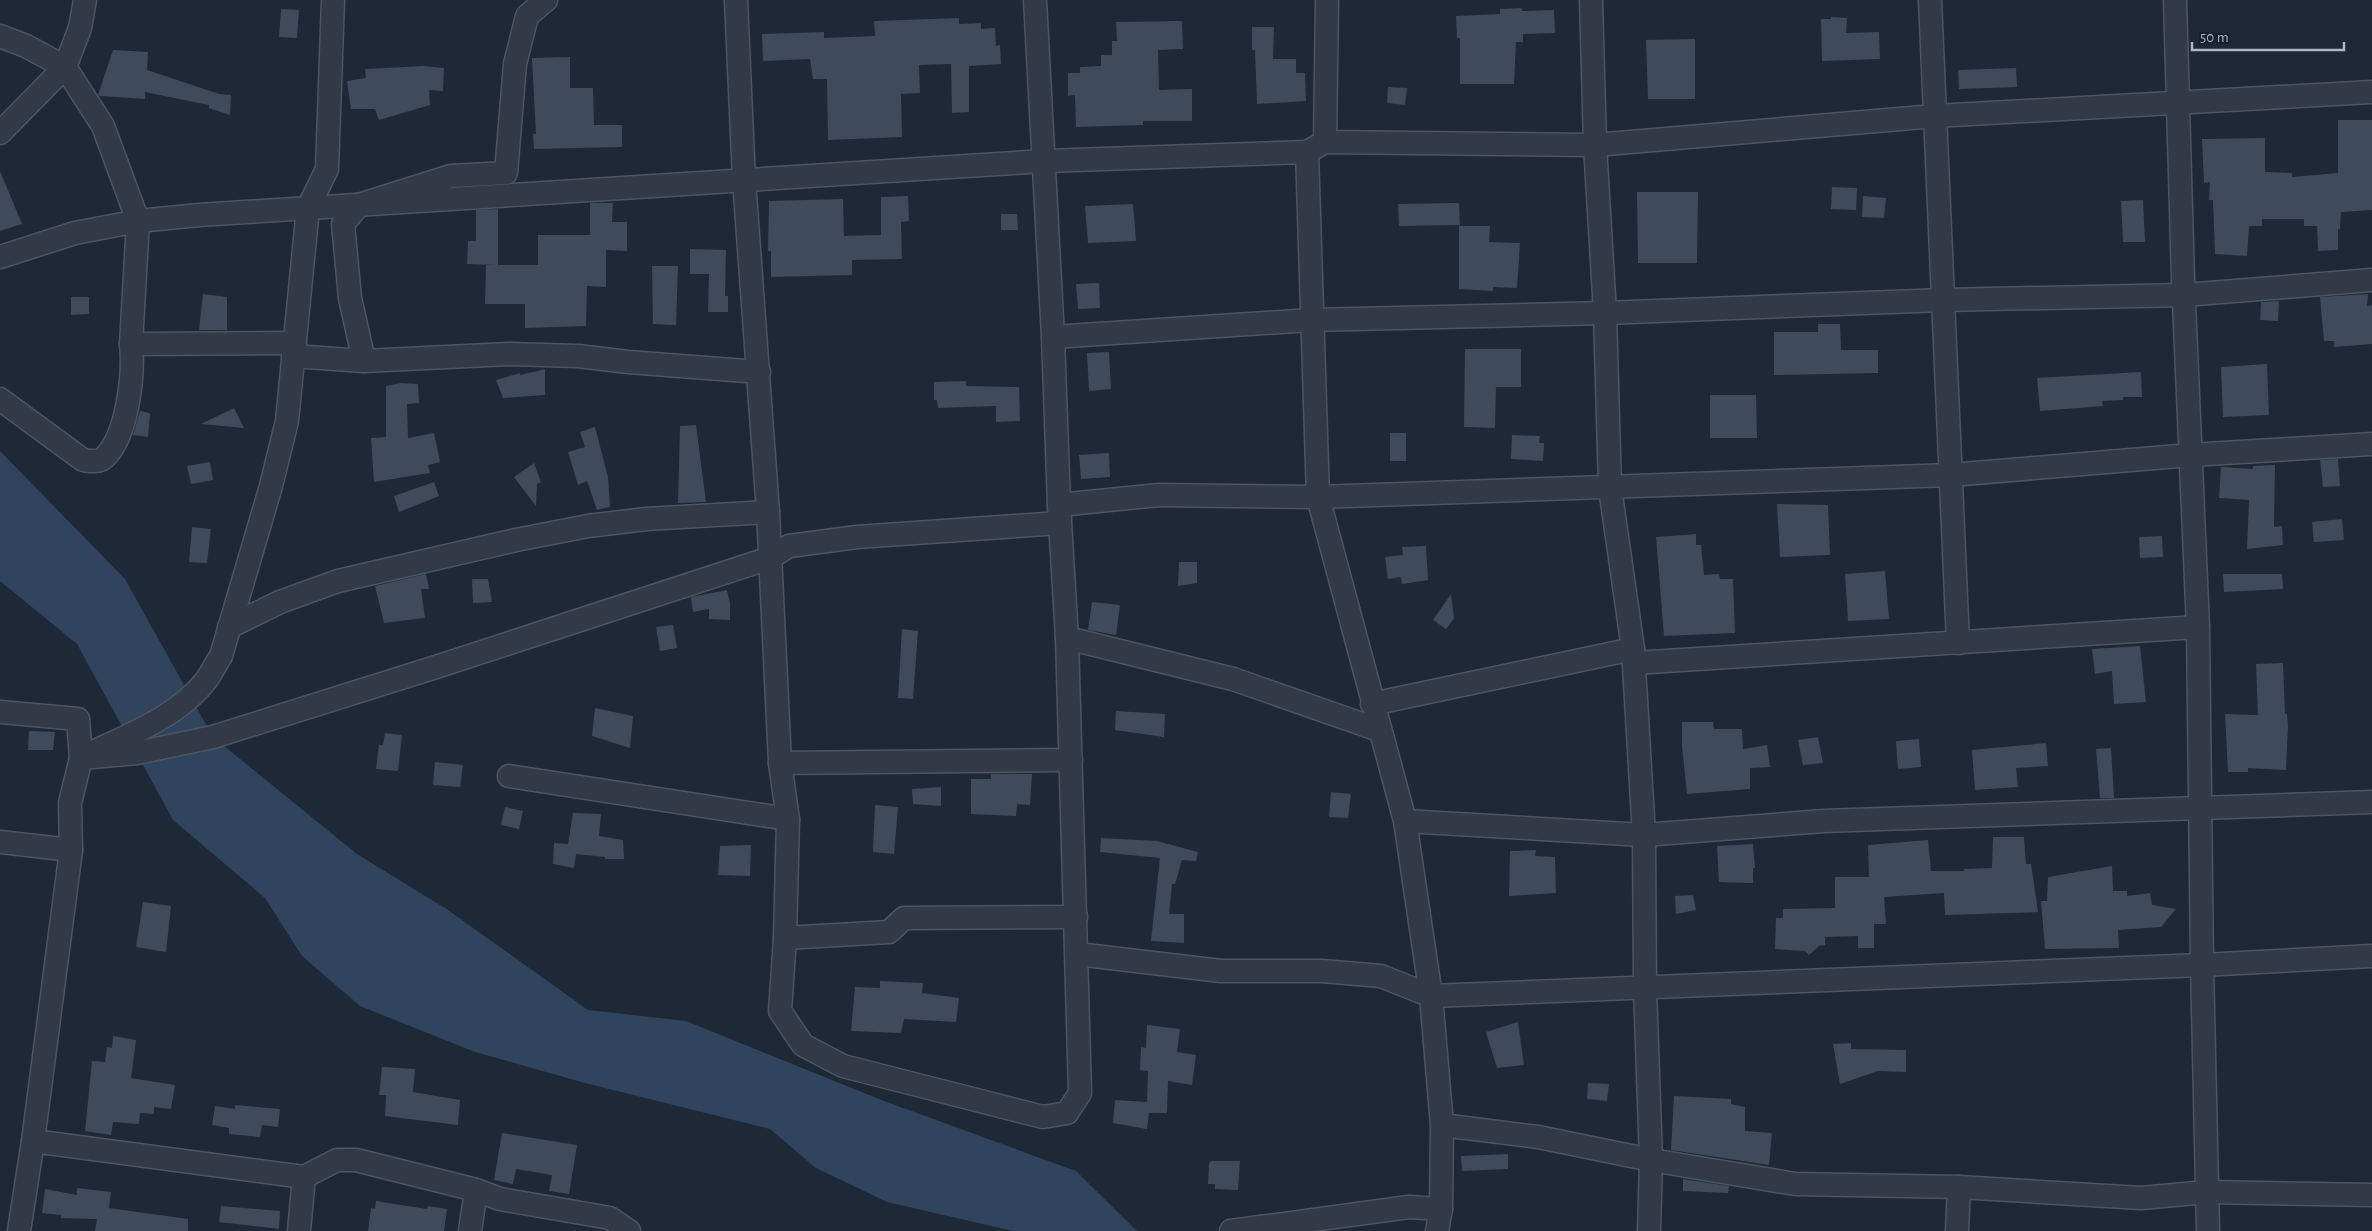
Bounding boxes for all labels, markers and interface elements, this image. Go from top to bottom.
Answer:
scale bar [2192,20,2344,52]
text: 50 m [2200,30,2229,45]

